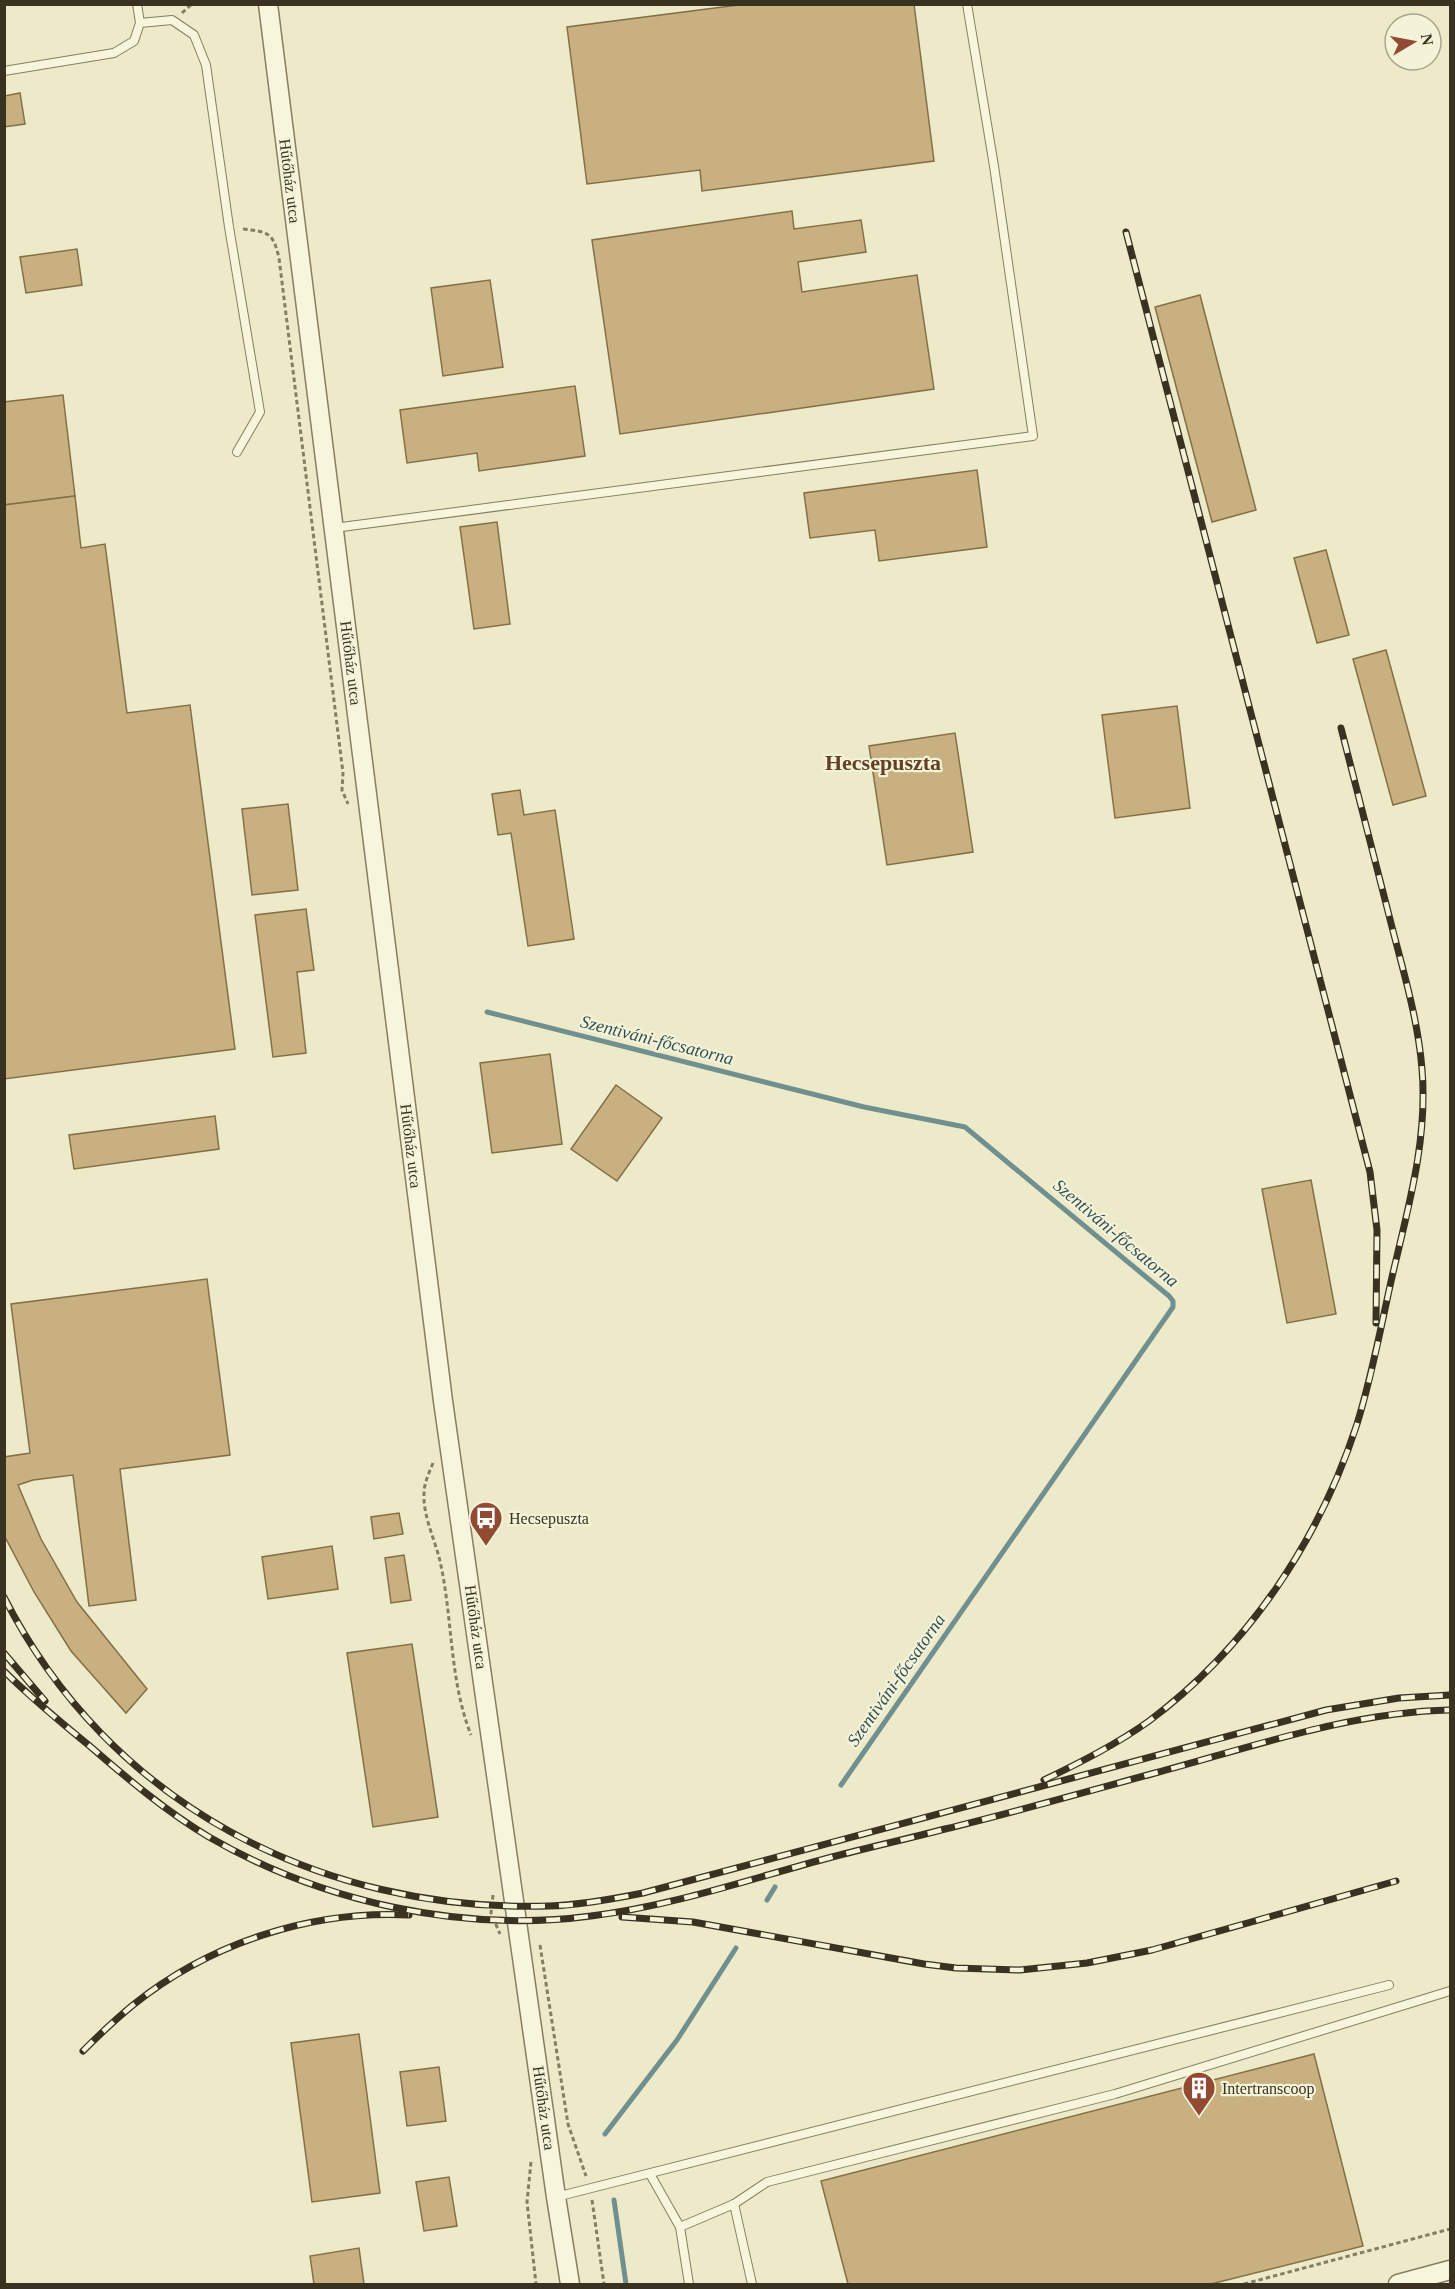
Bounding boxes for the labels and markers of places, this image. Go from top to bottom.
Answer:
bus stop icon: Hecsepuszta [468,1500,504,1547]
place label: Hecsepuszta [509,1510,589,1528]
building icon: Intertranscoop [1181,2070,1217,2117]
place label: Intertranscoop [1222,2080,1314,2098]

